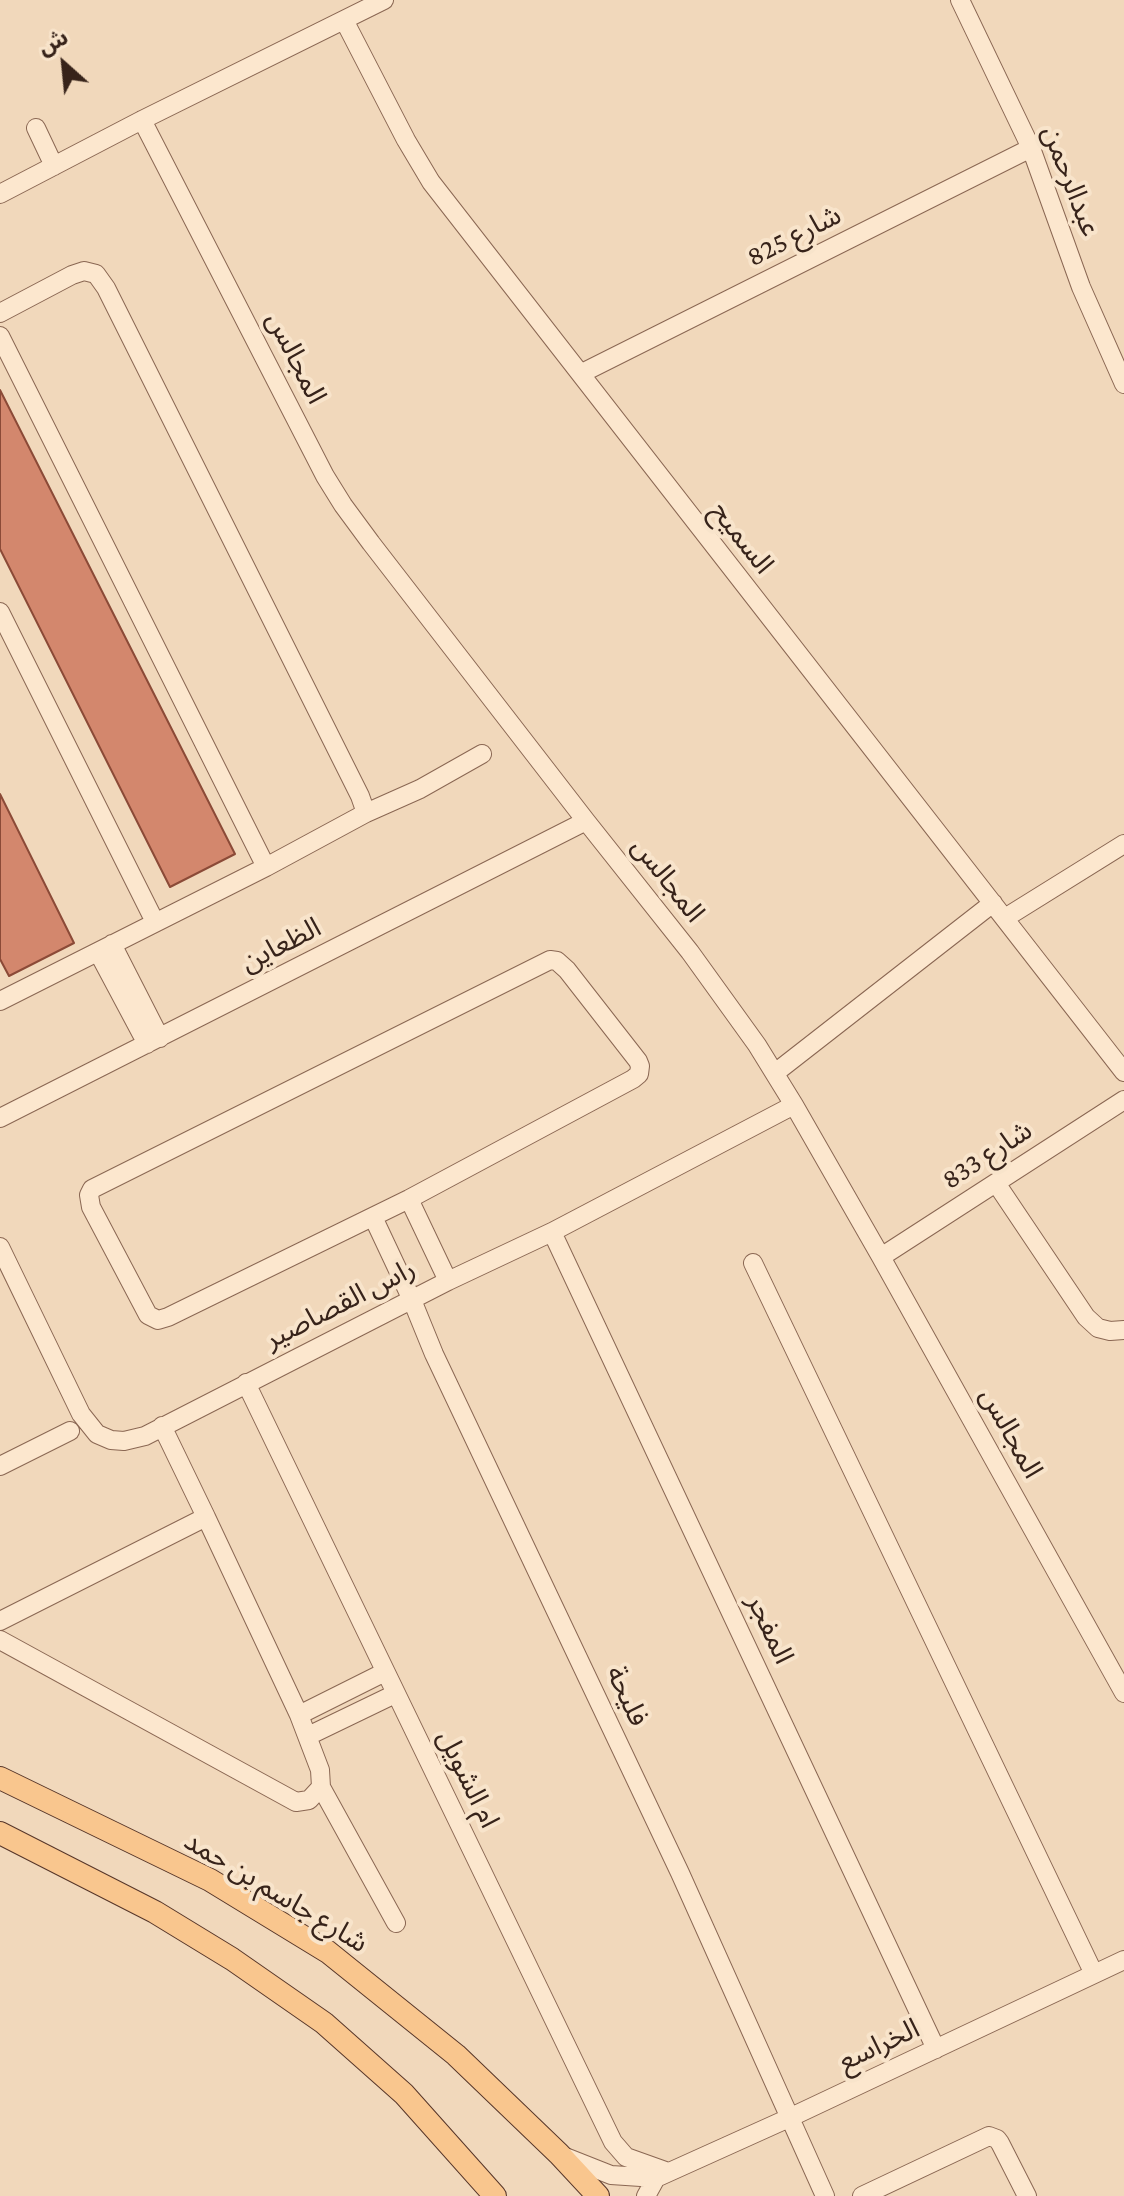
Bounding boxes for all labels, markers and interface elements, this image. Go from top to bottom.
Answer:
north arrow [24,24,104,104]
text: ش [34,24,72,60]
street label: عبدالرحمن [1035,121,1107,241]
street label: شارع 825 [741,198,847,274]
street label: المجالس [259,306,333,410]
street label: السميح [703,495,781,581]
street label: المجالس [624,831,712,929]
street label: الظعاين [235,911,327,979]
street label: شارع 833 [936,1113,1038,1197]
street label: راس القصاصير [259,1252,421,1356]
street label: المجالس [972,1382,1050,1484]
street label: المفجر [739,1589,801,1669]
street label: فليحة [599,1660,655,1732]
street label: ام الشويل [430,1724,506,1834]
street label: شارع جاسم بن حمد [178,1824,374,1960]
street label: الخراسع [833,2012,925,2078]

